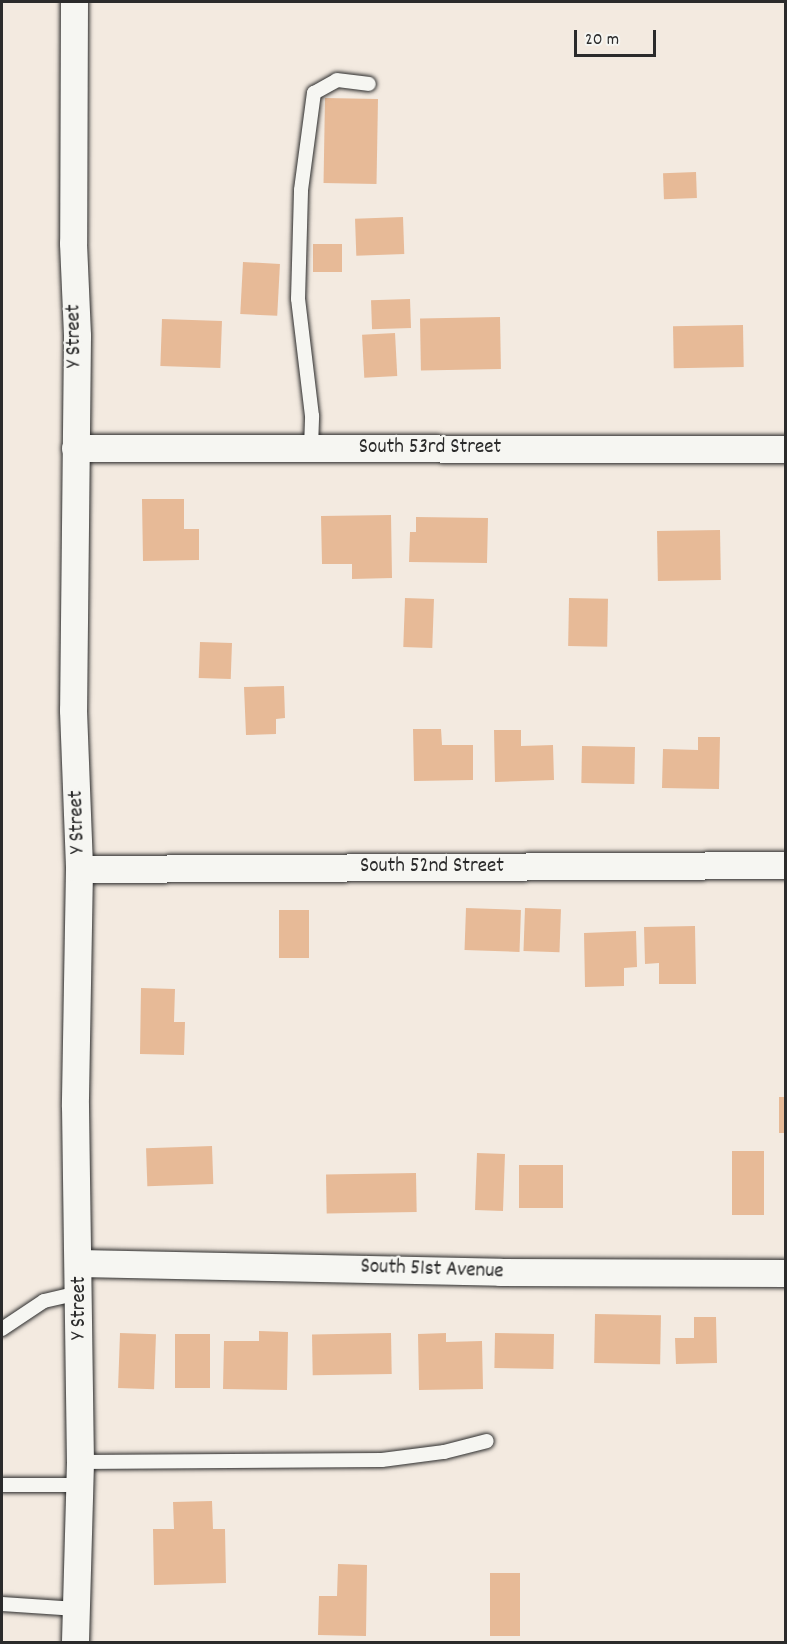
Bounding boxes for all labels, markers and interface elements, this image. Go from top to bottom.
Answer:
scale bar [577,18,660,56]
text: 20 m [585,28,619,53]
street label: Y Street [62,304,88,368]
street label: South 53rd Street [359,435,501,461]
street label: Y Street [64,790,92,854]
street label: South 52nd Street [360,854,504,880]
street label: South 51st Avenue [360,1255,504,1285]
street label: Y Street [67,1276,93,1340]

